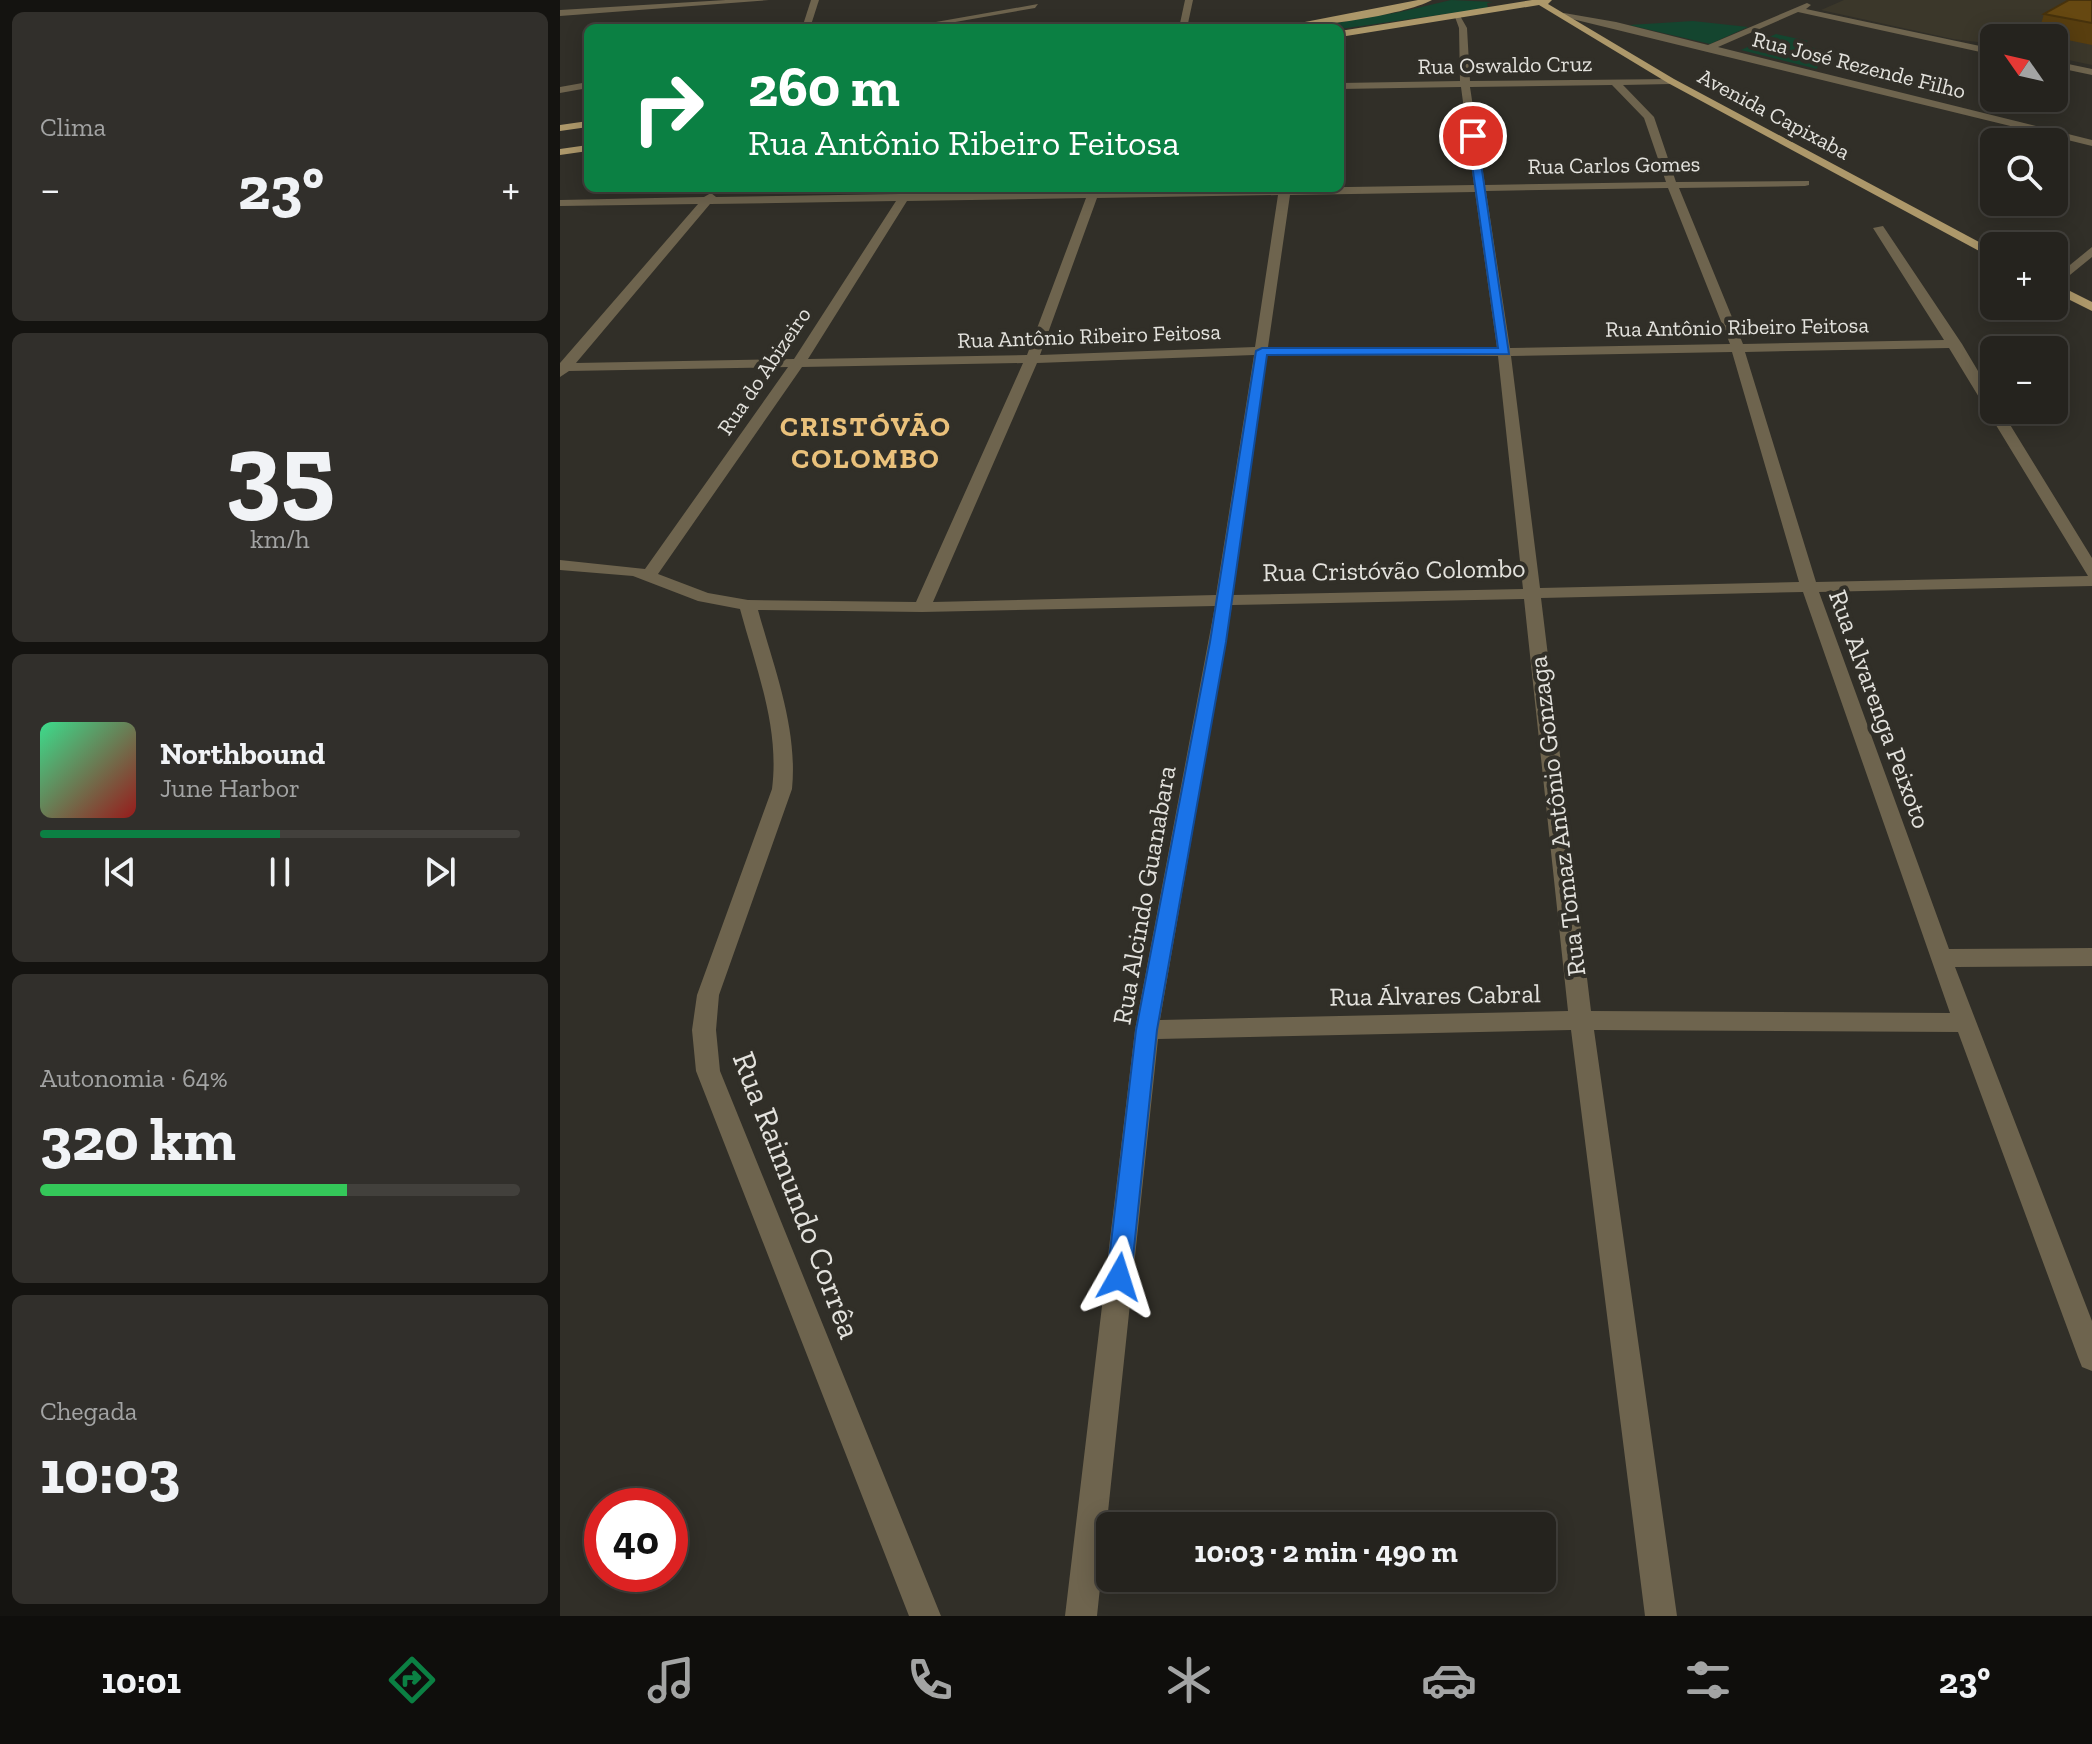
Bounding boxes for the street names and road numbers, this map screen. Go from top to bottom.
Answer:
street label: Rua José Rezende Filho [1750,25,1968,105]
street label: Rua Oswaldo Cruz [1417,50,1593,80]
street label: Avenida Capixaba [1693,63,1855,166]
street label: Rua Carlos Gomes [1527,150,1701,180]
street label: Rua do Abizeiro [711,302,817,440]
street label: Rua Antônio Ribeiro Feitosa [1605,311,1869,343]
street label: Rua Antônio Ribeiro Feitosa [957,318,1222,354]
street label: Rua Cristóvão Colombo [1262,552,1526,588]
street label: Rua Alvarenga Peixoto [1822,585,1938,833]
street label: Rua Tomaz Antônio Gonzaga [1521,654,1593,978]
street label: Rua Alcindo Guanabara [1105,763,1183,1027]
street label: Rua Álvares Cabral [1329,977,1541,1013]
street label: Rua Raimundo Corrêa [725,1046,869,1344]

